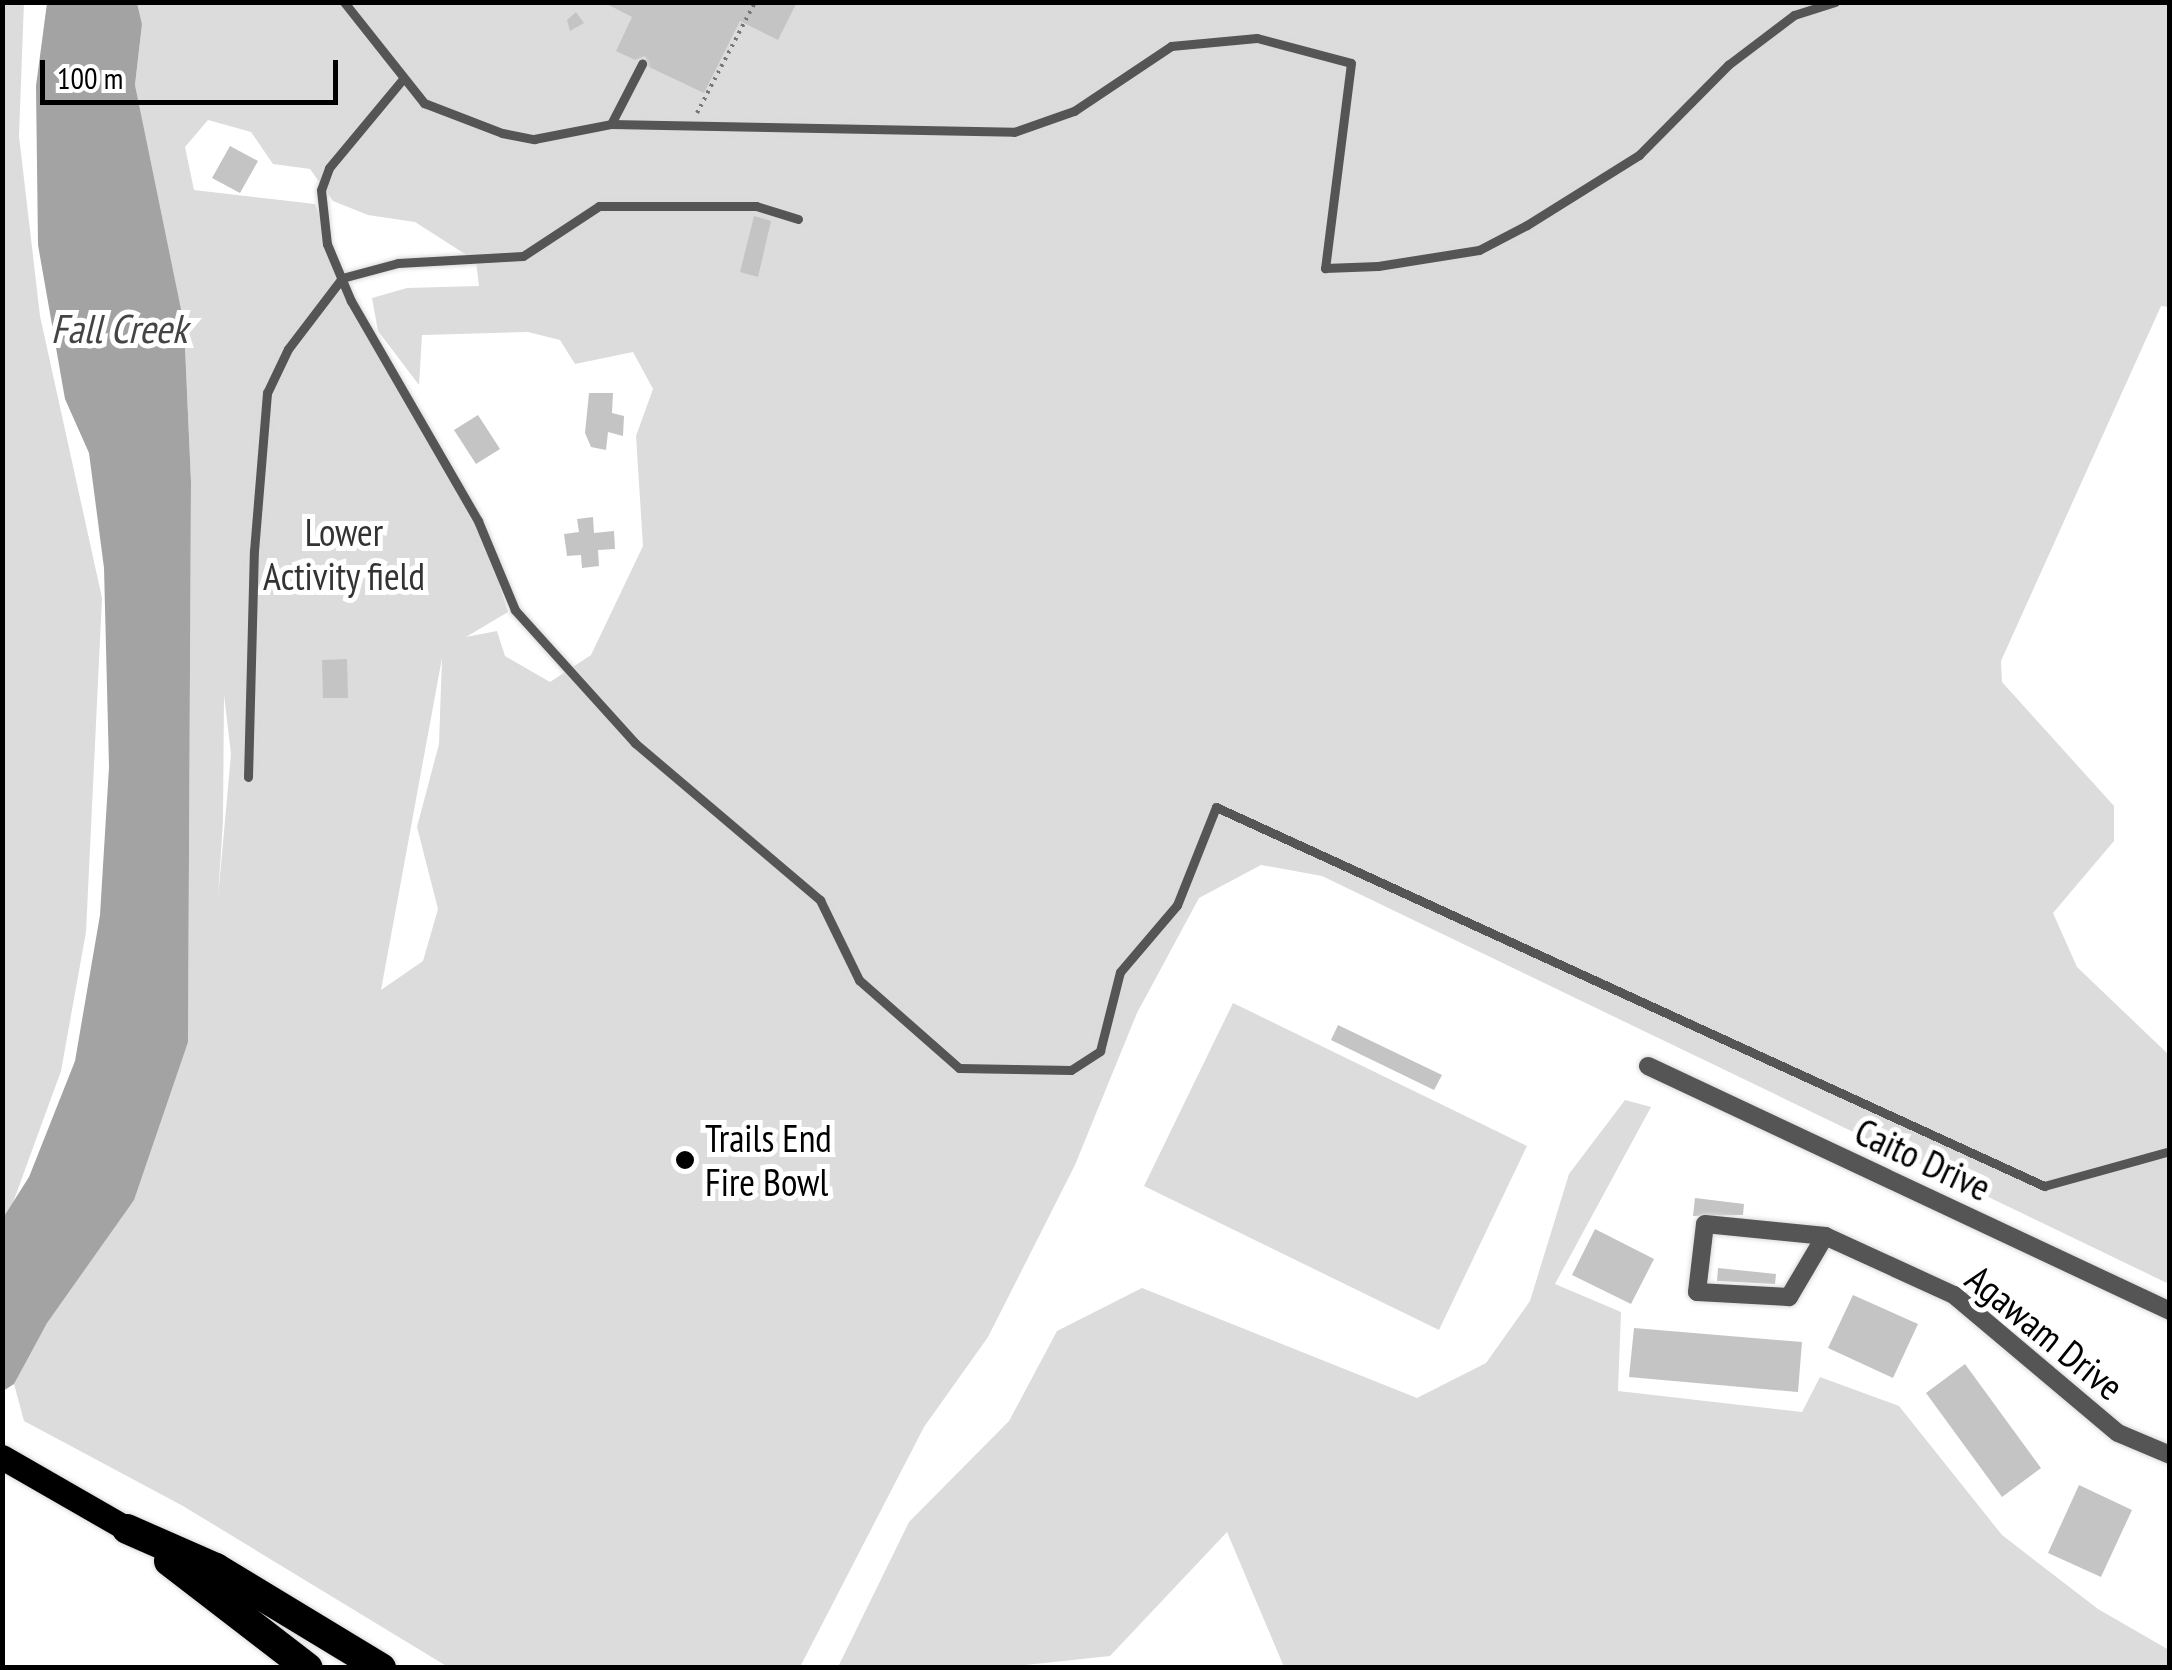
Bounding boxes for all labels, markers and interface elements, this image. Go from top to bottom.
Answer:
scale bar [45,40,342,102]
text: 100 m [57,58,123,97]
water label: Fall Creek [51,304,187,352]
park label: Lower Activity field [263,509,425,598]
street label: Caito Drive [1848,1108,1998,1210]
place label: Trails End Fire Bowl [705,1115,832,1204]
marker: Trails End Fire Bowl [674,1149,696,1171]
street label: Agawam Drive [1957,1255,2133,1409]

